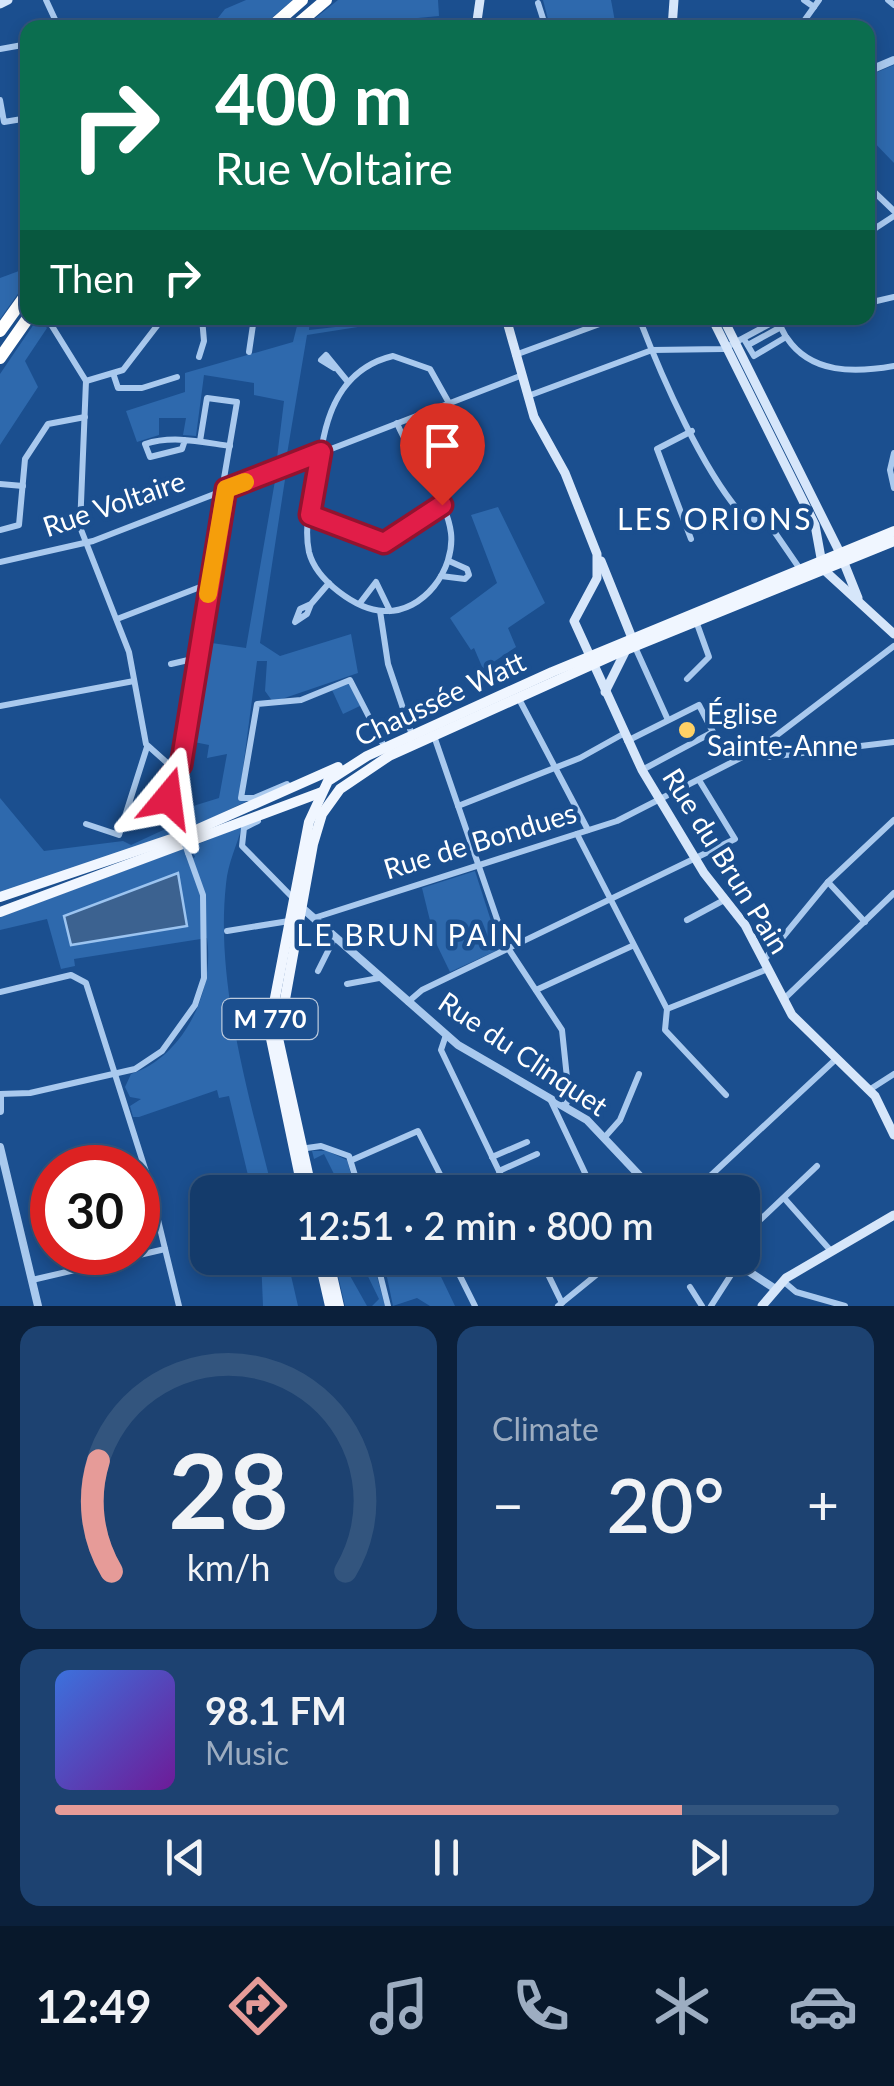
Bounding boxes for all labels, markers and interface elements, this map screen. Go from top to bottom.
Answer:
text: 400 m [215,56,412,140]
icon: right [50,60,180,190]
text: Rue Voltaire [215,141,453,195]
icon: right [155,250,210,305]
text: Then [50,255,135,301]
pin [400,403,485,506]
icon: arrive [415,418,470,473]
street label: Rue Voltaire [38,463,189,543]
district label: LES ORIONS [617,500,813,536]
street label: Chaussée Watt [349,644,530,753]
place label: Église Sainte-Anne [707,696,858,762]
marker: Église Sainte-Anne [676,719,698,741]
position arrow [116,746,220,850]
street label: Rue du Brun Pain [656,762,797,959]
street label: Rue de Bondues [379,795,580,886]
district label: LE BRUN PAIN [296,916,526,952]
street label: Rue du Clinquet [433,984,615,1122]
road number: M 770 [222,999,318,1039]
speed limit sign: 30 [30,1145,160,1275]
text: 12:51 · 2 min · 800 m [297,1202,653,1248]
text: Climate [492,1409,599,1448]
text: 28 [168,1426,289,1551]
text: 20° [606,1459,725,1549]
text: − [492,1471,524,1537]
text: + [807,1471,839,1537]
text: km/h [187,1546,270,1589]
text: 98.1 FM [205,1687,347,1733]
text: Music [205,1733,289,1772]
icon: previous [158,1830,213,1885]
icon: pause [419,1830,474,1885]
icon: next [681,1830,736,1885]
icon: directions [223,1971,293,2041]
icon: music [364,1971,434,2041]
icon: phone [506,1971,576,2041]
icon: climate [647,1971,717,2041]
icon: car [788,1971,858,2041]
text: 12:49 [36,1979,152,2033]

